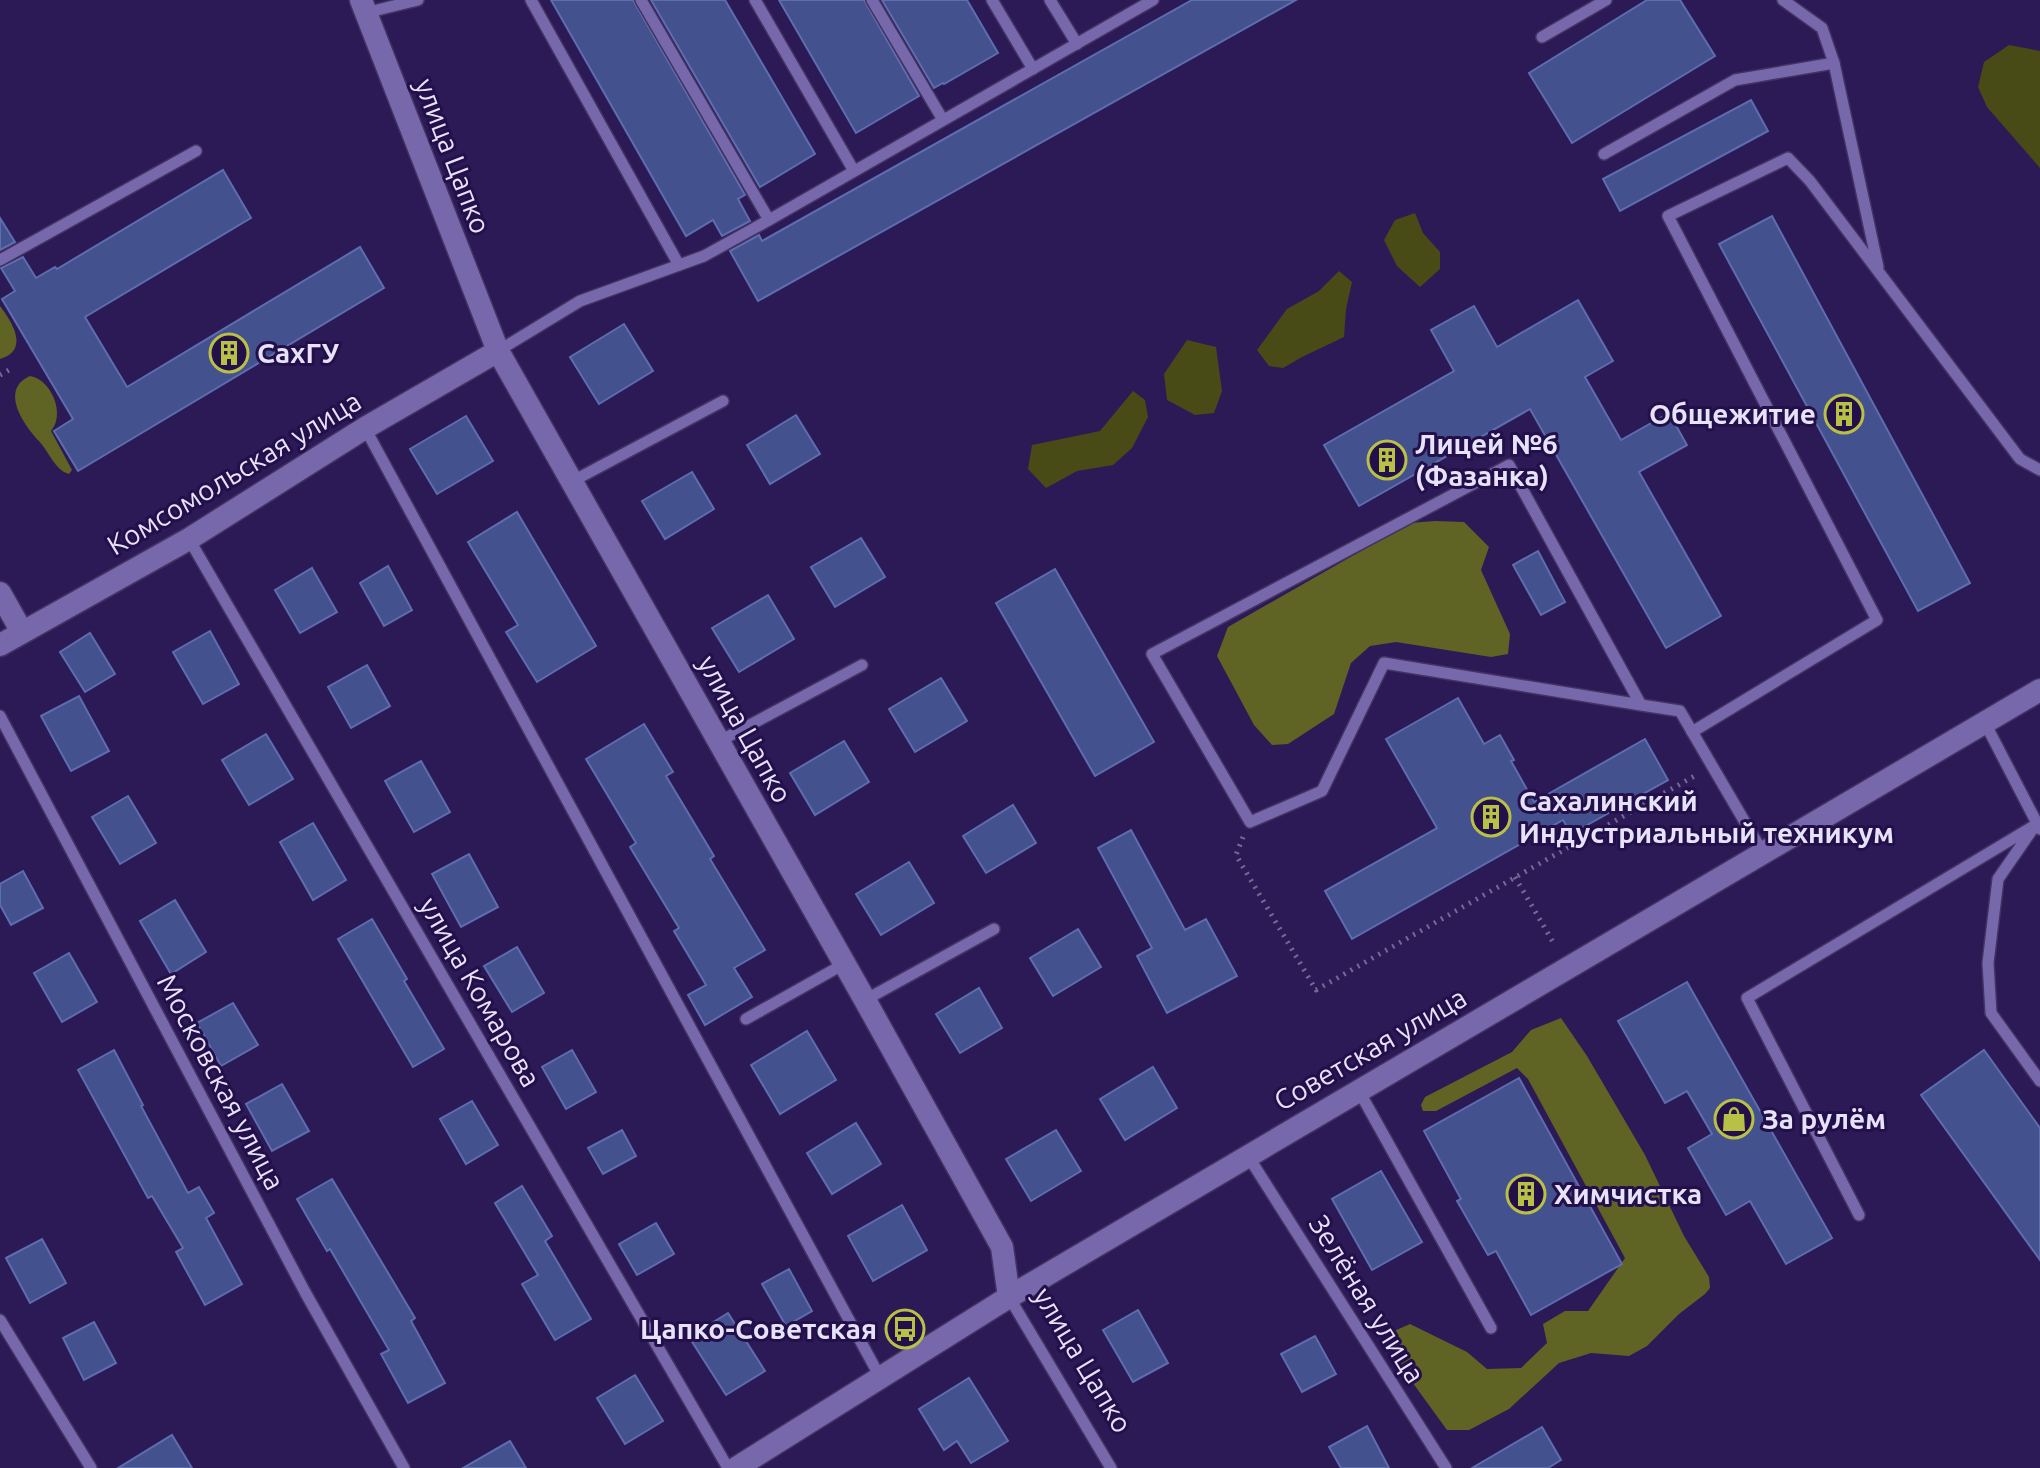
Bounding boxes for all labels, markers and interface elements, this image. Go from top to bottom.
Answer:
street label: улица Цапко [410,74,497,238]
building icon: СахГУ [208,332,250,374]
place label: СахГУ [257,337,340,368]
street label: Комсомольская улица [101,385,366,561]
building icon: Общежитие [1823,393,1865,435]
place label: Общежитие [1649,398,1816,429]
place label: Лицей №6 (Фазанка) [1415,428,1558,492]
building icon: Лицей №6 (Фазанка) [1366,439,1408,481]
street label: улица Цапко [692,650,799,808]
place label: Сахалинский Индустриальный техникум [1519,785,1894,848]
building icon: Сахалинский Индустриальный техникум [1470,796,1512,838]
street label: улица Комарова [414,892,547,1092]
street label: Московская улица [152,969,291,1195]
street label: Советская улица [1268,981,1471,1116]
shop icon: За рулём [1713,1098,1755,1140]
place label: За рулём [1762,1103,1886,1134]
building icon: Химчистка [1505,1173,1547,1215]
place label: Химчистка [1554,1178,1702,1209]
street label: Зелёная улица [1303,1209,1431,1388]
street label: улица Цапко [1028,1282,1139,1438]
bus stop icon: Цапко-Советская [884,1308,926,1350]
place label: Цапко-Советская [640,1313,877,1344]

